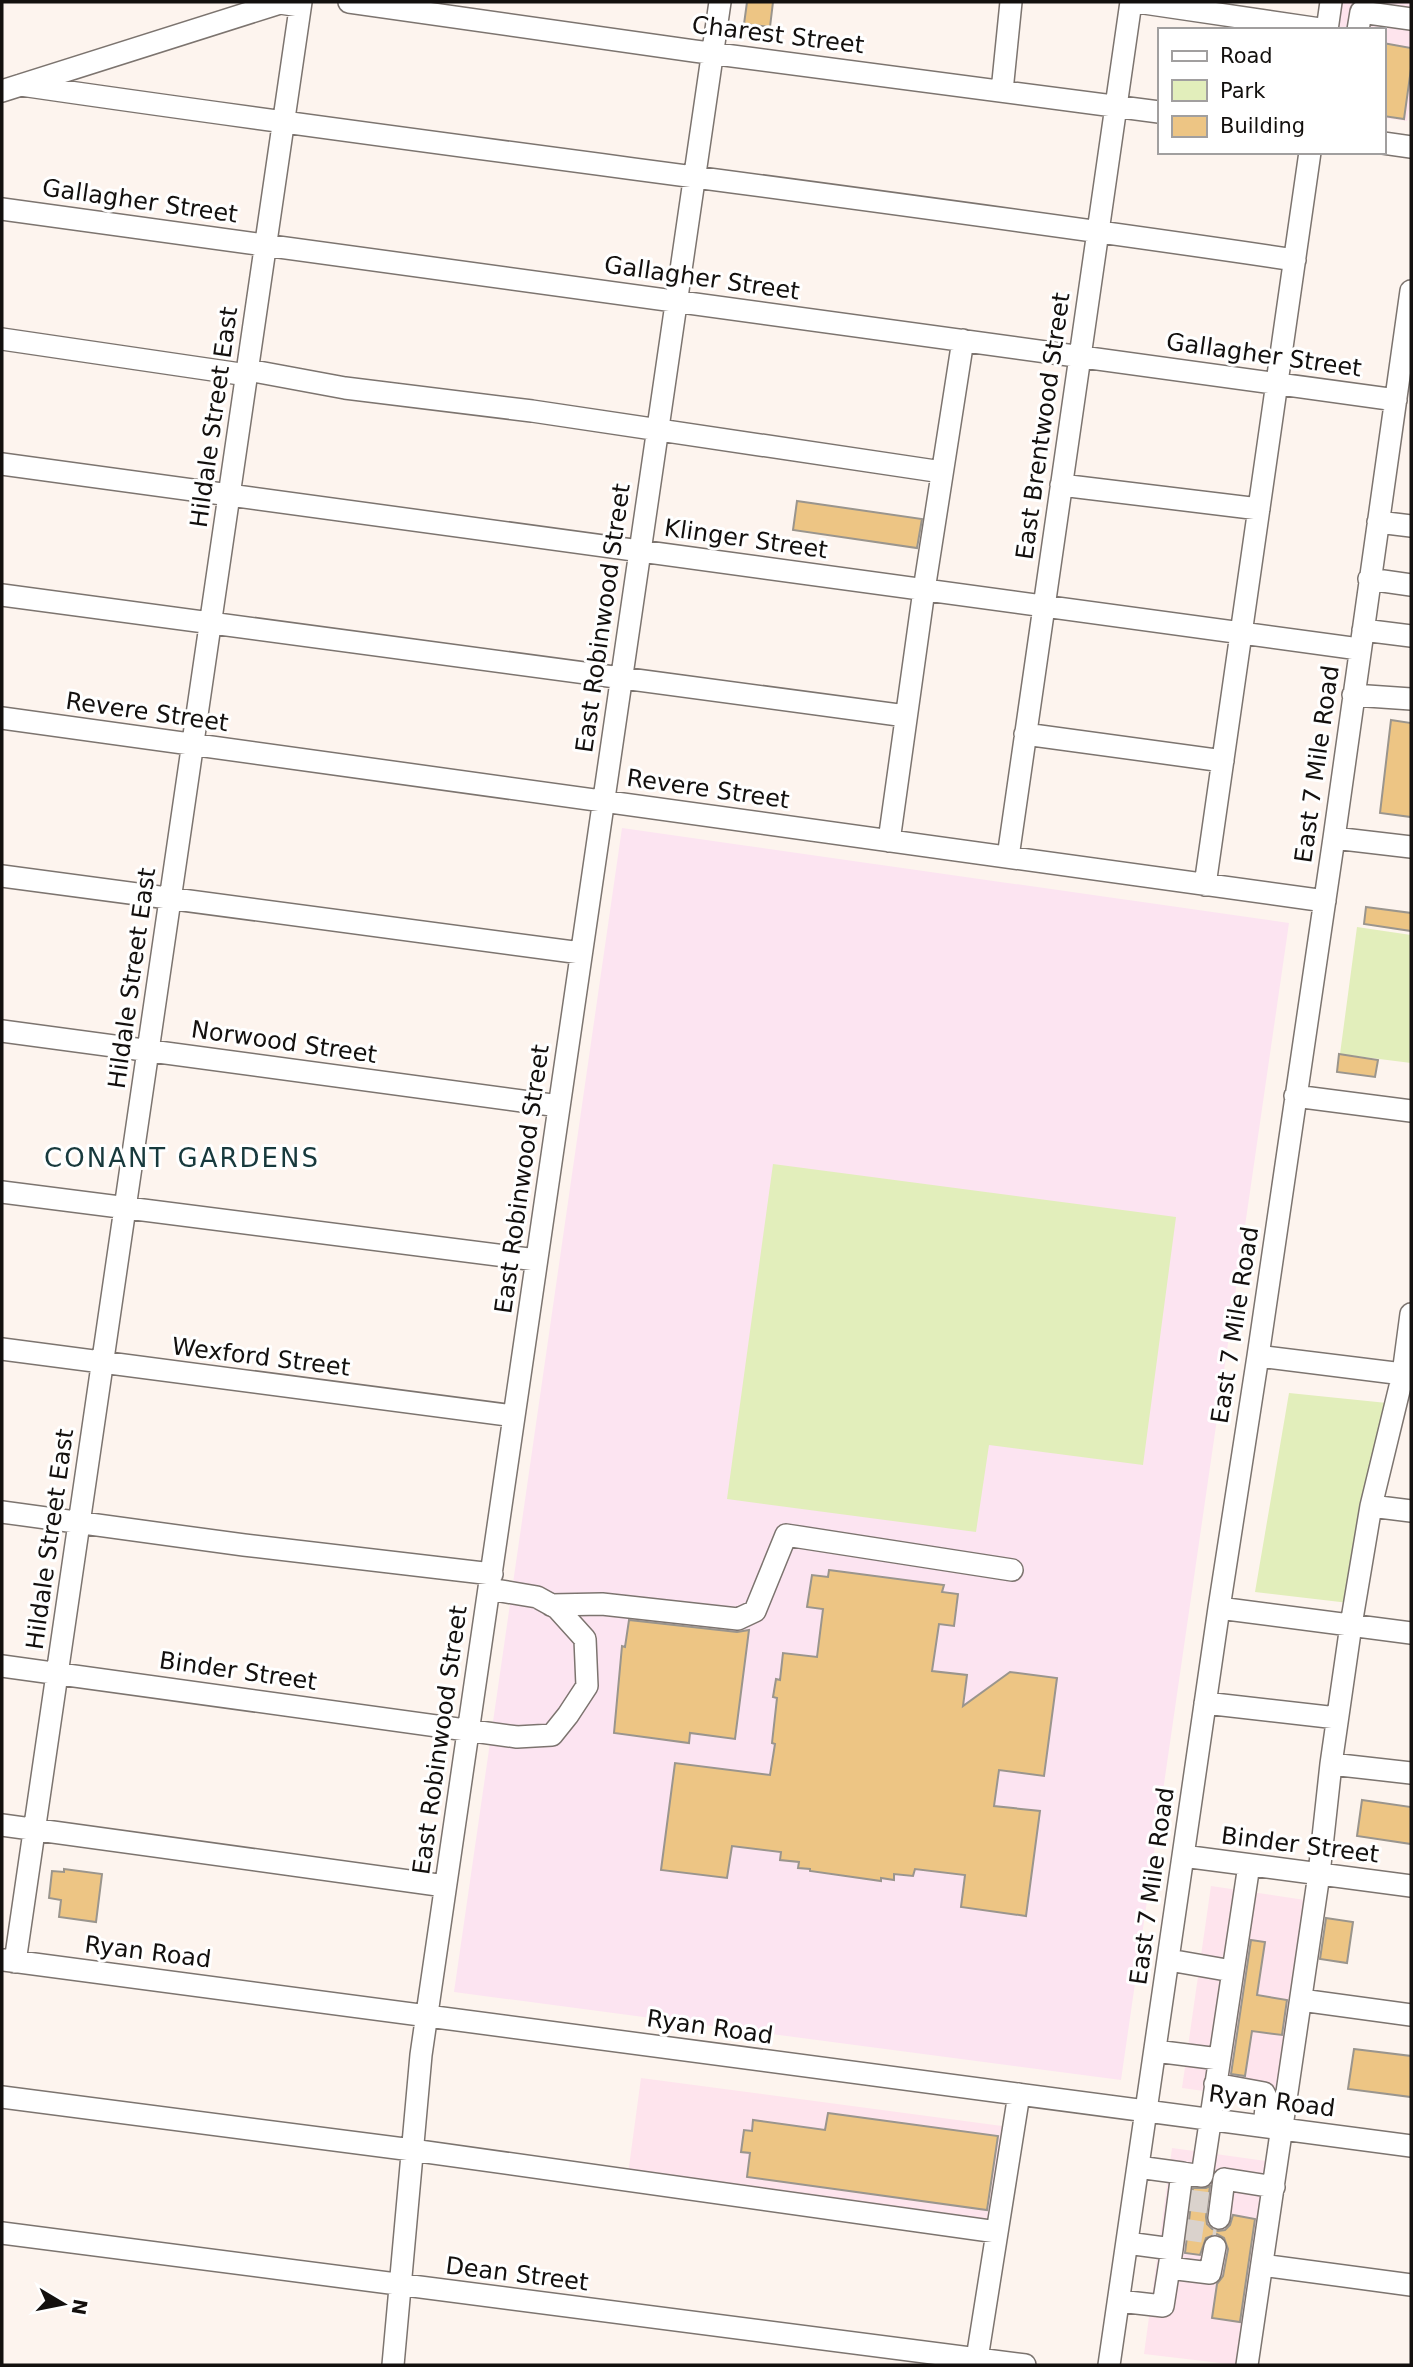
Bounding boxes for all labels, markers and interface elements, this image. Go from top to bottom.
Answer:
street label: Charest Street [690,11,866,59]
legend [1158,28,1385,154]
text: Road [1220,44,1273,68]
text: Park [1220,79,1266,103]
text: Building [1220,114,1305,138]
street label: Gallagher Street [41,173,239,229]
street label: Gallagher Street [603,250,801,306]
street label: East Brentwood Street [1010,291,1076,561]
street label: Hildale Street East [185,305,243,529]
street label: Gallagher Street [1165,327,1363,383]
street label: East Robinwood Street [570,482,636,754]
street label: Klinger Street [662,514,830,564]
street label: East 7 Mile Road [1289,664,1345,864]
street label: Revere Street [64,687,230,737]
street label: Revere Street [625,764,791,814]
street label: Hildale Street East [103,866,161,1090]
street label: Norwood Street [189,1015,379,1069]
street label: East Robinwood Street [489,1043,555,1315]
district label: CONANT GARDENS [44,1143,320,1173]
street label: East 7 Mile Road [1206,1225,1264,1425]
street label: Wexford Street [170,1332,352,1382]
street label: Hildale Street East [21,1427,79,1651]
street label: East Robinwood Street [407,1604,473,1876]
street label: Binder Street [157,1646,319,1696]
street label: East 7 Mile Road [1124,1786,1180,1986]
street label: Binder Street [1220,1821,1380,1869]
street label: Ryan Road [83,1930,213,1974]
street label: Ryan Road [645,2004,775,2050]
street label: Ryan Road [1207,2079,1337,2123]
street label: Dean Street [444,2251,590,2297]
north arrow [28,2269,98,2339]
text: N [68,2297,92,2317]

